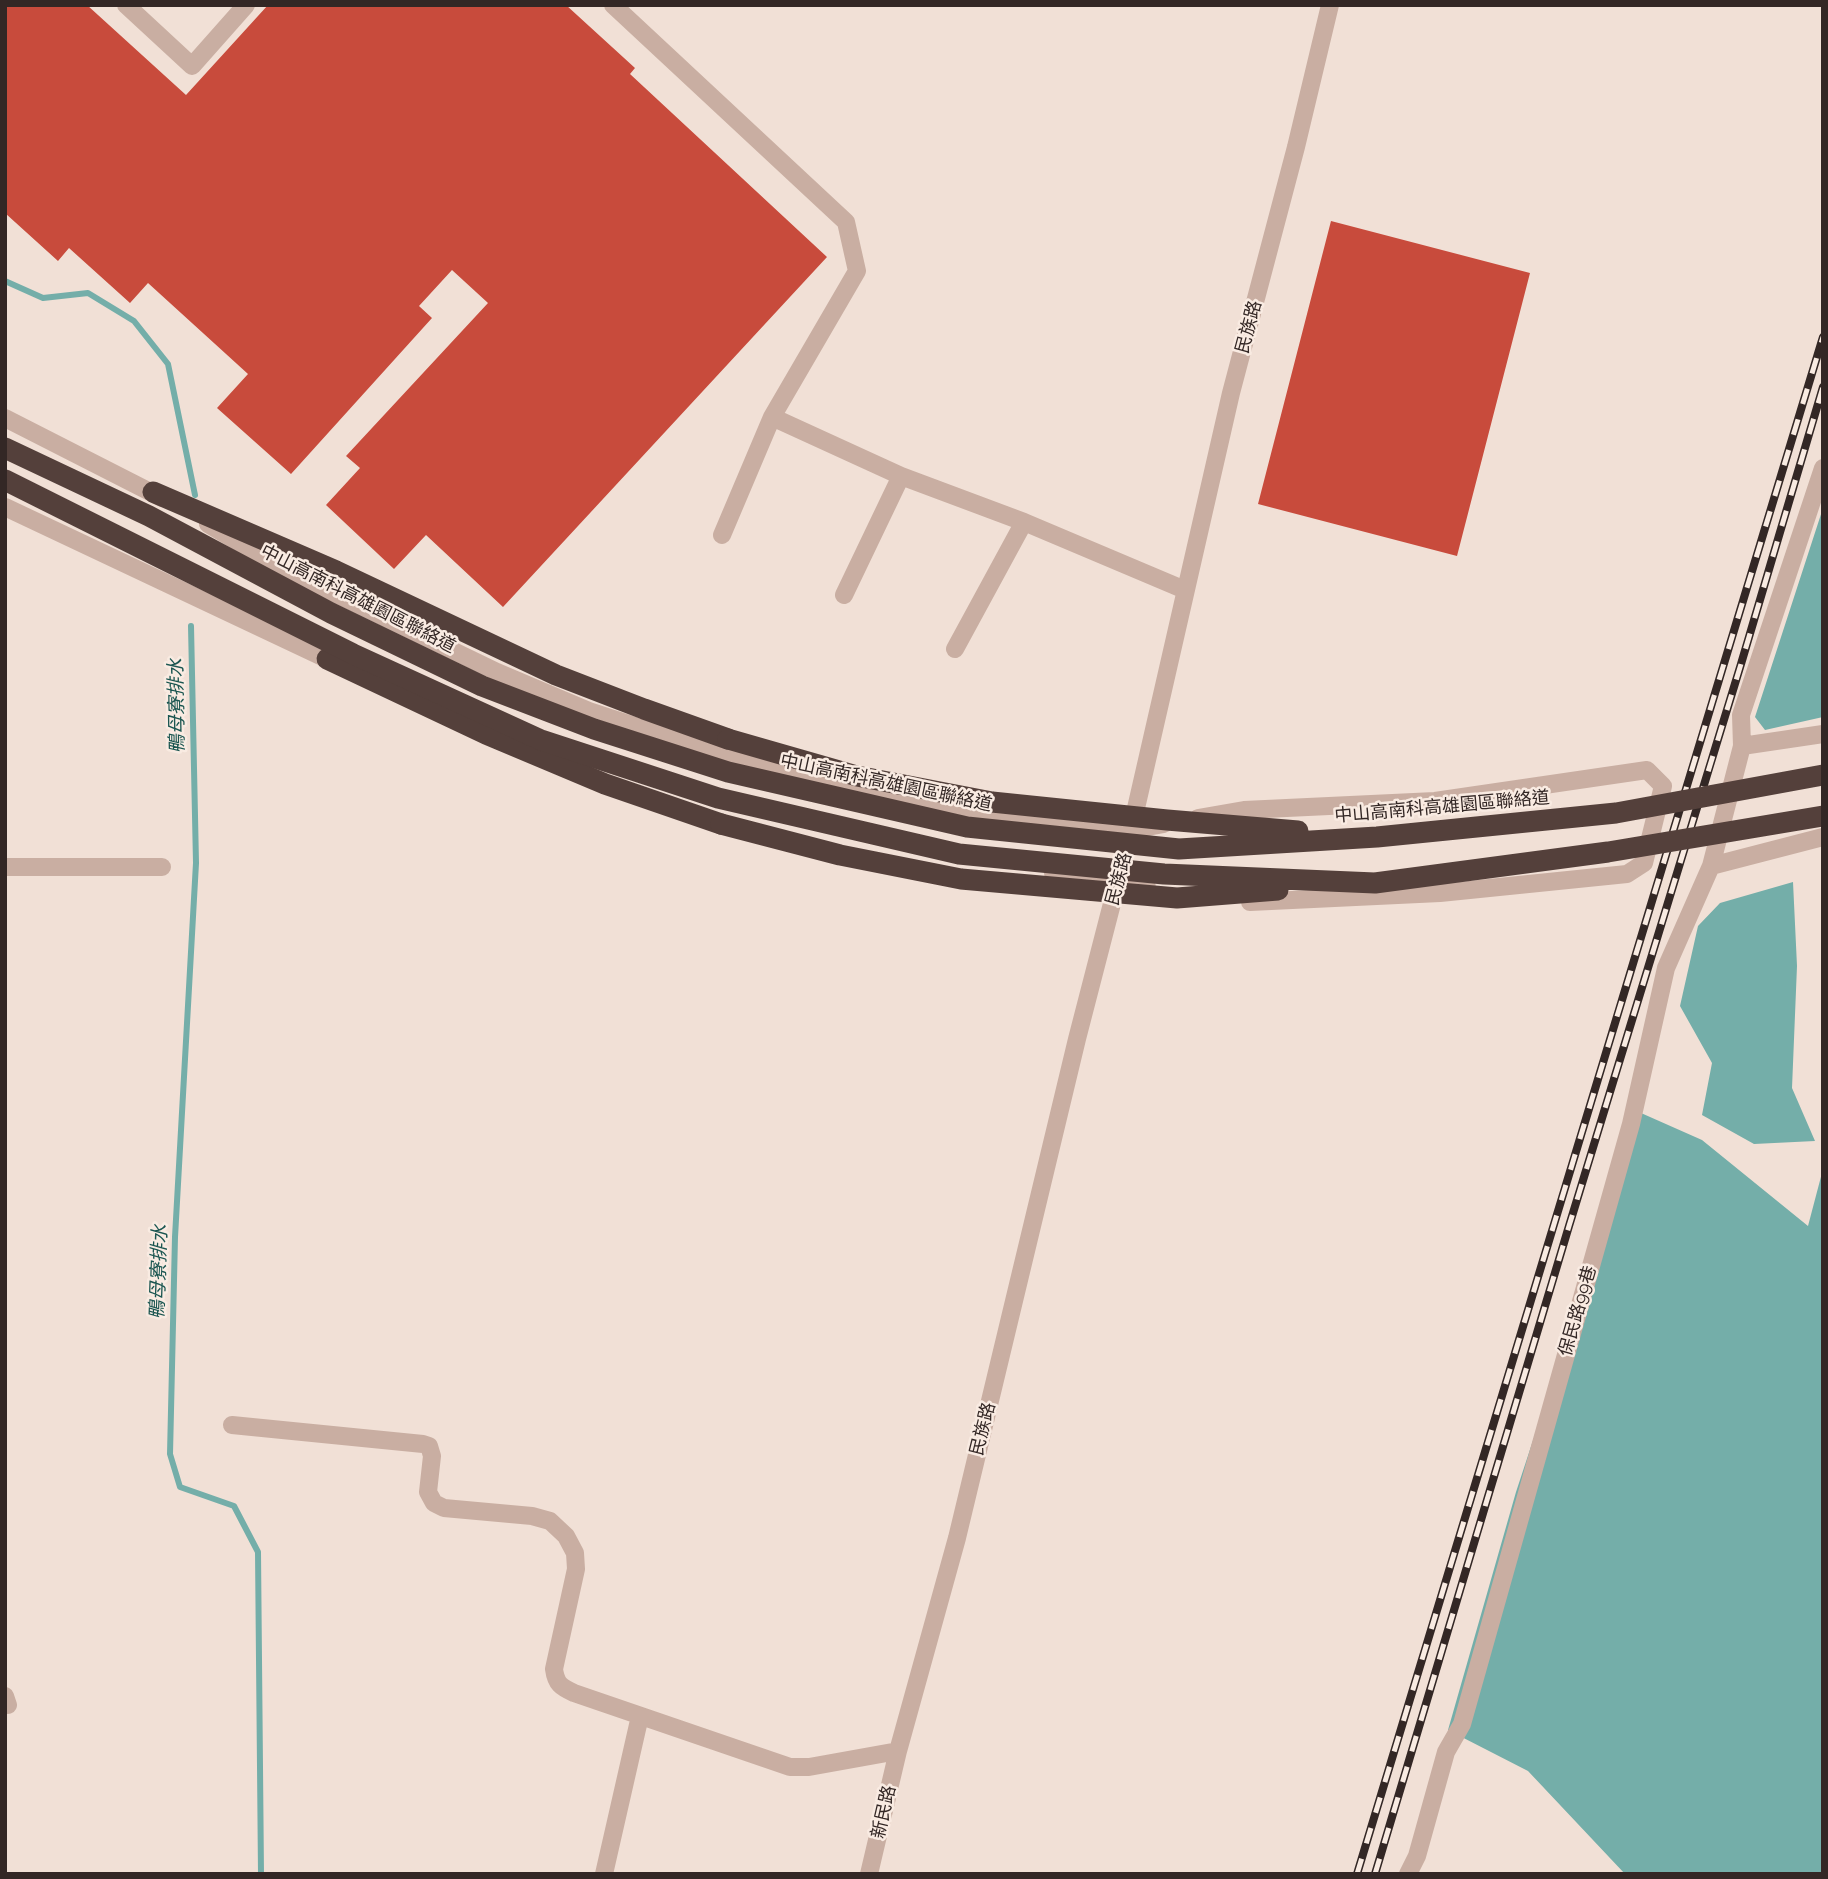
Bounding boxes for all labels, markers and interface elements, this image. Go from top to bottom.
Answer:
street label: 民族路 [1232,298,1266,356]
street label: 中山高南科高雄園區聯絡道 [257,540,459,658]
water label: 鴨母寮排水 [165,658,189,754]
street label: 中山高南科高雄園區聯絡道 [778,750,994,816]
street label: 中山高南科高雄園區聯絡道 [1333,787,1551,827]
street label: 民族路 [1102,850,1136,908]
water label: 鴨母寮排水 [146,1224,172,1320]
street label: 保民路99巷 [1555,1263,1601,1359]
street label: 民族路 [966,1400,1000,1458]
street label: 新民路 [867,1783,901,1841]

